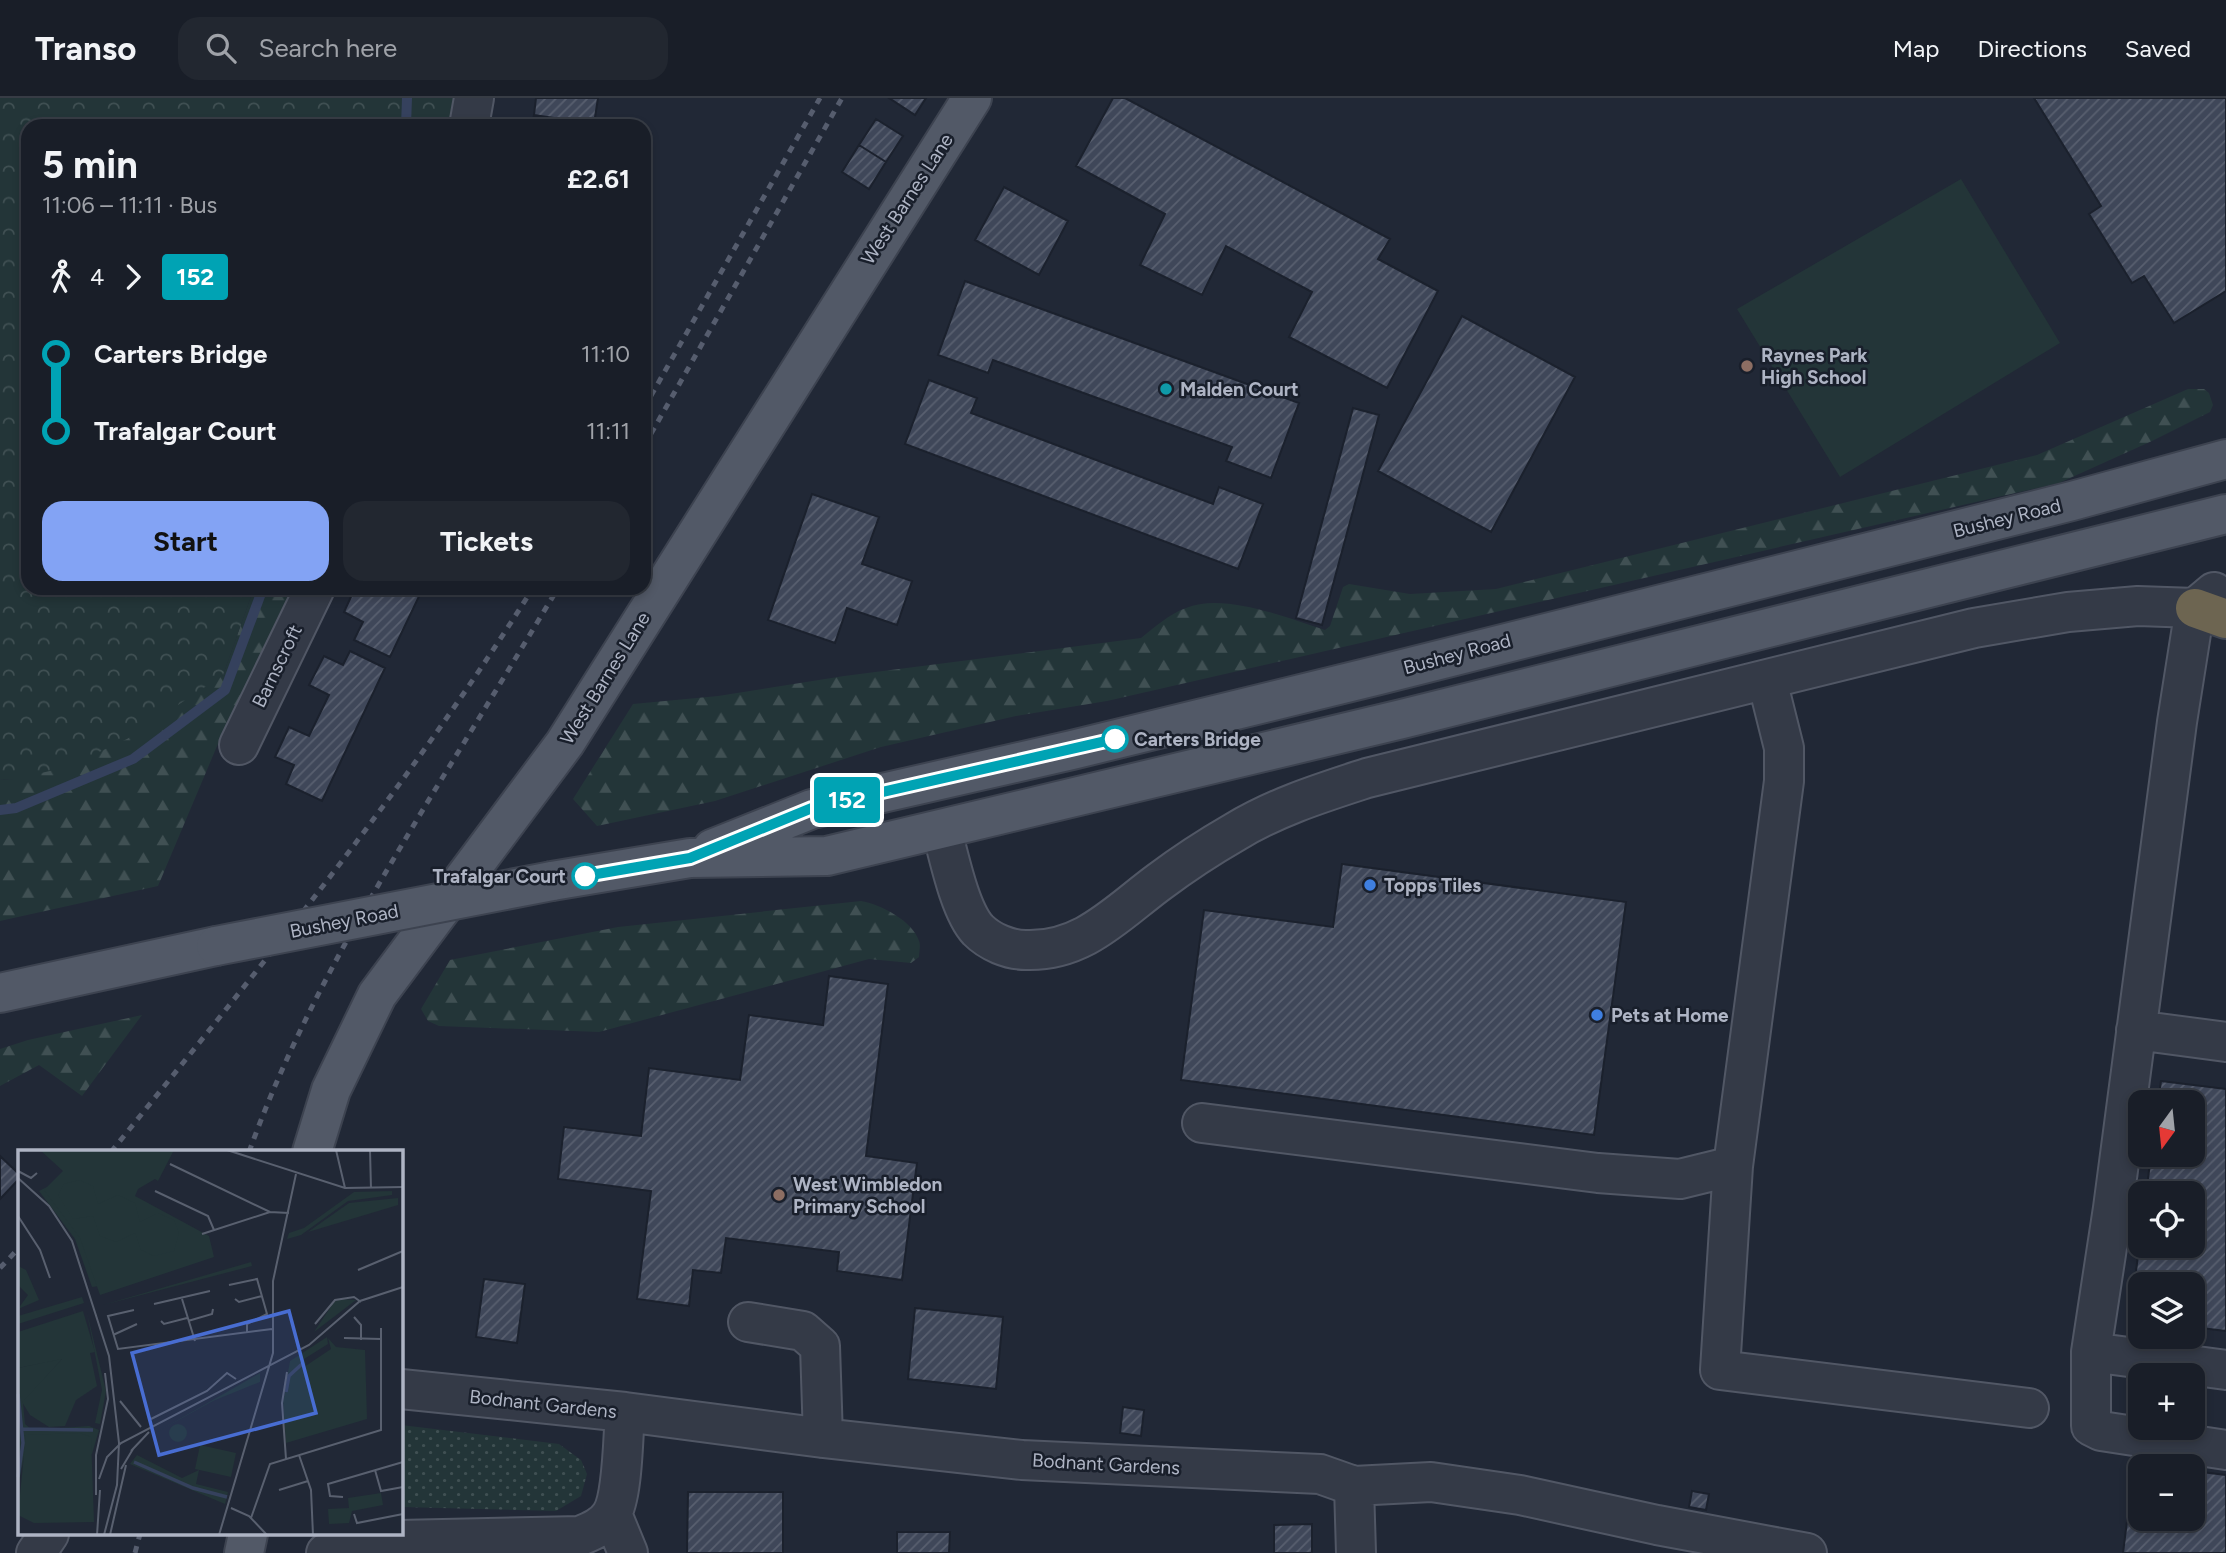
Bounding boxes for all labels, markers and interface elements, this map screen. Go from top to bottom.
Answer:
search box [178,17,668,80]
text: Transo [35,29,136,68]
icon: search [202,29,240,67]
text: Search here [258,32,397,64]
text: Map [1893,34,1939,63]
text: Directions [1977,34,2087,63]
text: Saved [2125,34,2191,63]
street label: West Barnes Lane [856,129,958,269]
text: 5 min [42,142,138,188]
text: £2.61 [567,163,630,195]
text: 11:06 – 11:11 · Bus [42,191,217,219]
icon: walk [42,258,80,296]
icon: forward [114,258,152,296]
text: 152 [176,262,214,291]
text: 4 [90,263,104,291]
text: Carters Bridge [94,338,267,370]
text: 11:10 [581,340,630,368]
place label: Raynes Park High School [1761,344,1868,389]
marker: Raynes Park High School [1739,358,1755,374]
place label: Malden Court [1180,378,1299,401]
marker: Malden Court [1158,381,1174,397]
text: Trafalgar Court [94,415,277,447]
text: 11:11 [586,417,630,445]
street label: Bushey Road [1951,494,2063,542]
button: Start [42,501,329,581]
button: Tickets [343,501,630,581]
street label: West Barnes Lane [555,608,655,748]
street label: Barnscroft [247,621,307,711]
street label: Bushey Road [1401,629,1513,679]
marker: Carters Bridge [1102,726,1128,752]
place label: Carters Bridge [1134,728,1261,751]
line badge: 152 [807,777,887,823]
text: 152 [828,785,866,814]
marker: Trafalgar Court [572,863,598,889]
place label: Trafalgar Court [433,865,566,888]
place label: Topps Tiles [1384,874,1481,897]
marker: Topps Tiles [1362,877,1378,893]
street label: Bushey Road [288,899,400,943]
place label: Pets at Home [1611,1004,1729,1027]
marker: Pets at Home [1589,1007,1605,1023]
north arrow [2128,1090,2205,1167]
map controls [2128,1090,2205,1531]
inset map [18,1150,402,1536]
place label: West Wimbledon Primary School [793,1173,942,1218]
button: locate [2128,1181,2205,1258]
marker: West Wimbledon Primary School [771,1187,787,1203]
button: layers [2128,1272,2205,1349]
button: + [2128,1363,2205,1440]
street label: Bodnant Gardens [468,1385,618,1423]
street label: Bodnant Gardens [1031,1449,1181,1479]
button: − [2128,1454,2205,1531]

